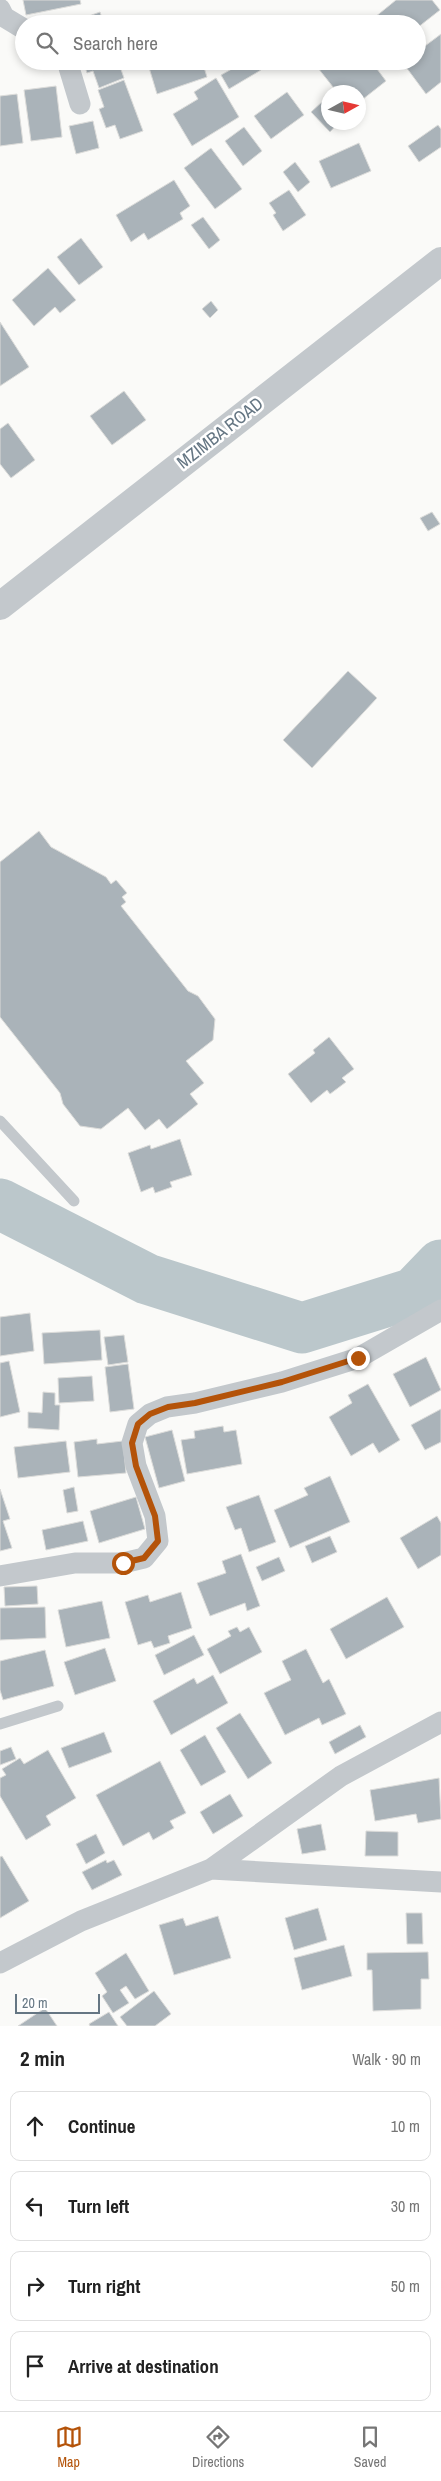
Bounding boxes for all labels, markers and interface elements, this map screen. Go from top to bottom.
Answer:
search box [15,15,426,70]
icon: search [33,29,61,57]
text: Search here [73,30,158,56]
north arrow [321,85,366,130]
street label: MZIMBA ROAD [171,391,268,474]
route end [347,1347,370,1370]
route start [112,1552,135,1575]
scale bar [15,1991,100,2014]
text: 20 m [22,1994,48,2012]
text: 2 min [20,2044,65,2073]
text: Walk · 90 m [352,2048,421,2070]
icon: ahead [21,2112,49,2140]
text: Continue [68,2113,136,2139]
text: 10 m [391,2115,420,2137]
icon: left [21,2192,49,2220]
text: Turn left [68,2193,129,2219]
text: 30 m [391,2195,420,2217]
icon: right [21,2272,49,2300]
text: Turn right [68,2273,140,2299]
text: 50 m [391,2275,420,2297]
icon: arrive [21,2352,49,2380]
text: Arrive at destination [68,2353,219,2379]
tab: Map [55,2423,83,2471]
tab: Directions [192,2423,244,2471]
tab: Saved [354,2423,386,2471]

